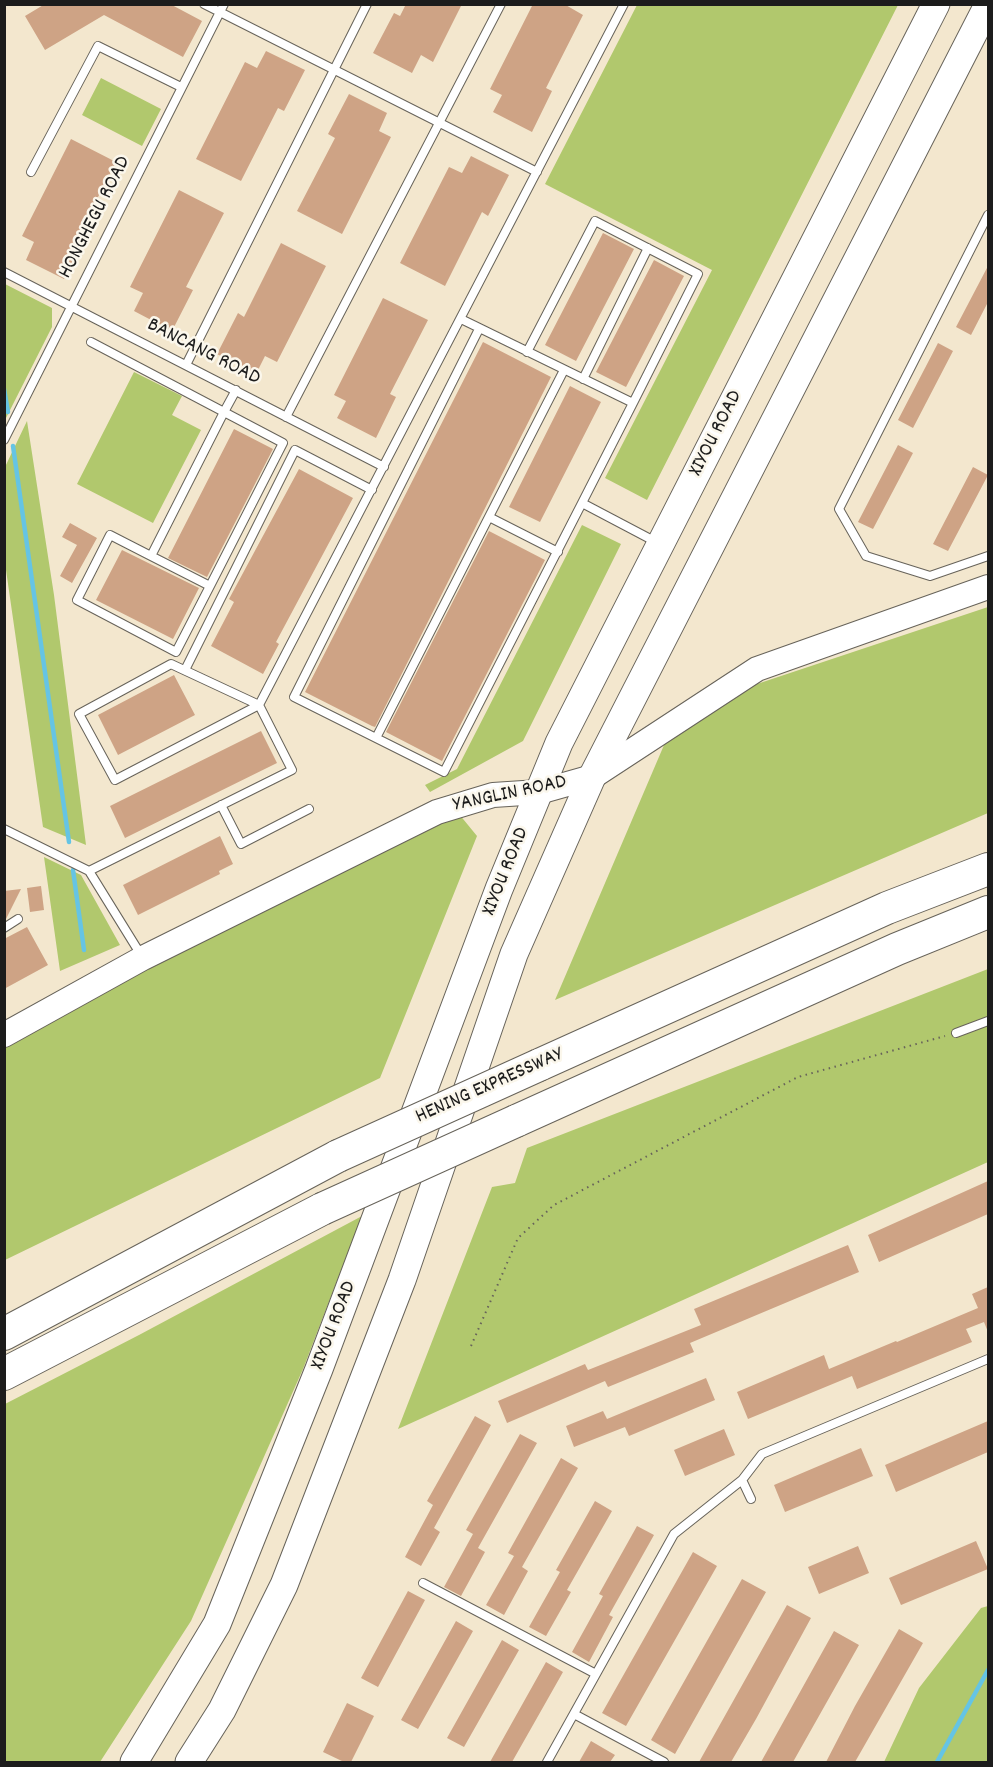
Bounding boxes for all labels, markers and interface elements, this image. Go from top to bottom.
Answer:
street label: HONGHEGU ROAD [54,152,138,284]
street label: BANCANG ROAD [142,314,264,392]
street label: XIYOU ROAD [685,387,749,481]
street label: YANGLIN ROAD [451,771,569,819]
street label: XIYOU ROAD [478,824,536,920]
street label: HENING EXPRESSWAY [412,1043,568,1131]
street label: XIYOU ROAD [307,1278,363,1374]

